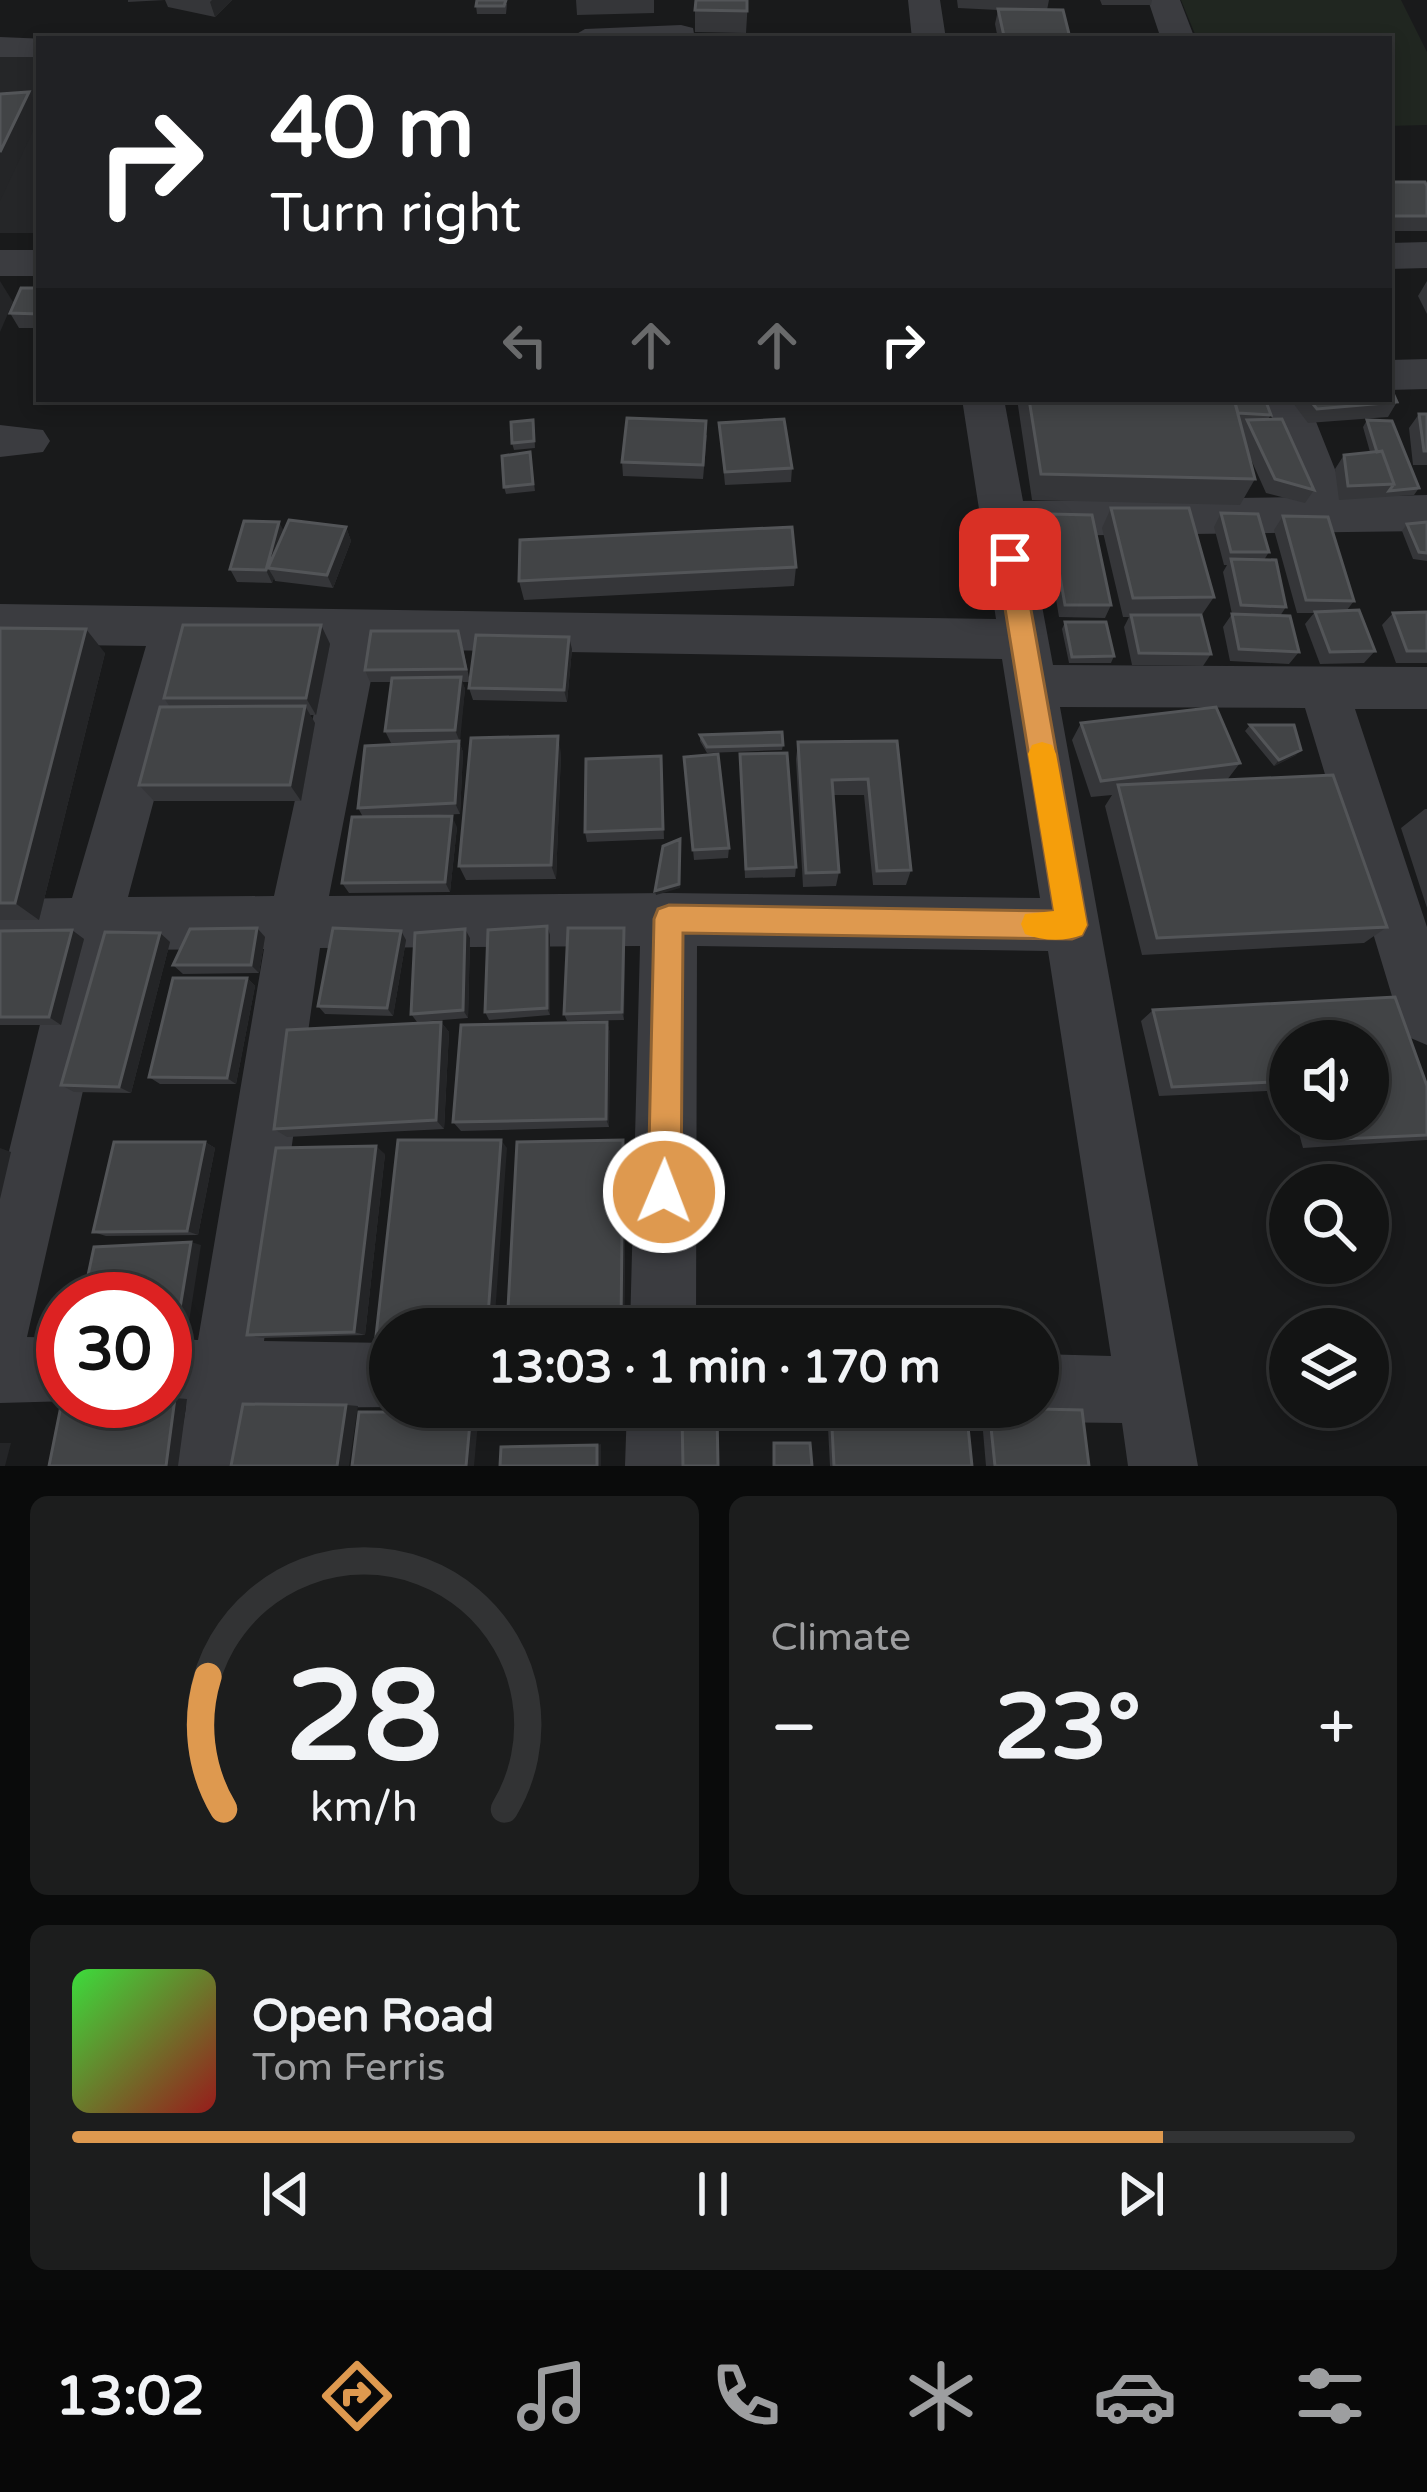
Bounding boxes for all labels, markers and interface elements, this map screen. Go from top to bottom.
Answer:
text: 40 m [270,79,474,180]
icon: right [72,84,228,240]
text: Turn right [270,181,521,246]
icon: left [492,312,558,378]
icon: ahead [618,312,684,378]
icon: ahead [744,312,810,378]
icon: right [870,312,936,378]
pin [959,508,1061,610]
icon: arrive [977,526,1043,592]
map controls [1269,1020,1389,1428]
button: sound [1269,1020,1389,1140]
position arrow [601,1129,727,1255]
button: search [1269,1164,1389,1284]
speed limit sign: 30 [36,1272,192,1428]
button: layers [1269,1308,1389,1428]
text: 13:03 · 1 min · 170 m [488,1341,940,1395]
text: Climate [771,1614,911,1661]
text: 28 [286,1643,443,1794]
text: 23° [994,1674,1141,1783]
text: − [771,1688,818,1768]
text: + [1318,1688,1355,1768]
text: km/h [310,1781,418,1832]
text: Open Road [252,1990,494,2044]
text: Tom Ferris [252,2044,445,2091]
icon: previous [253,2161,319,2227]
icon: pause [680,2161,746,2227]
icon: next [1108,2161,1174,2227]
icon: directions [315,2354,399,2438]
icon: music [510,2354,594,2438]
icon: phone [704,2354,788,2438]
icon: climate [899,2354,983,2438]
icon: car [1093,2354,1177,2438]
icon: filters [1288,2354,1372,2438]
text: 13:02 [55,2364,205,2429]

